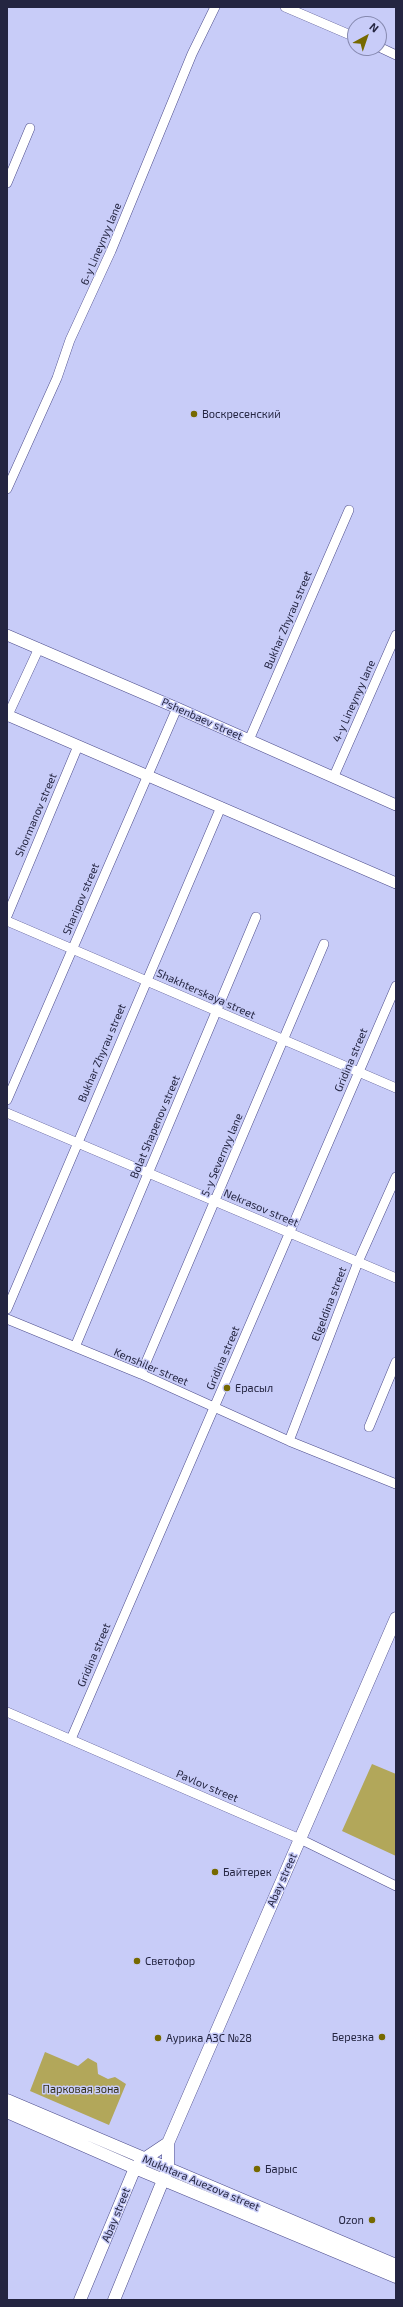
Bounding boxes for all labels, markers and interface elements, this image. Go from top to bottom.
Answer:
north arrow [347,16,387,56]
text: N [367,20,382,35]
street label: 6-y Lineynyy lane [78,201,124,287]
place label: Воскресенский [202,407,281,421]
marker: Воскресенский [189,409,199,419]
street label: Bukhar Zhyrau street [261,569,315,671]
street label: 4-y Lineynyy lane [330,658,378,744]
street label: Pshenbaev street [159,695,245,743]
street label: Shormanov street [12,771,60,859]
street label: Sharipov street [60,861,102,937]
street label: Shakhterskaya street [155,966,257,1022]
street label: Bukhar Zhyrau street [75,1002,129,1104]
street label: Gridina street [332,1026,370,1094]
street label: Bolat Shapenov street [127,1073,183,1181]
street label: 5-y Severnyy lane [198,1111,246,1199]
street label: Nekrasov street [222,1186,300,1230]
street label: Elgeldina street [309,1265,349,1343]
street label: Gridina street [204,1324,242,1392]
street label: Kenshiler street [112,1345,190,1389]
place label: Ерасыл [235,1381,273,1395]
marker: Ерасыл [222,1383,232,1393]
street label: Gridina street [75,1621,113,1689]
street label: Pavlov street [174,1767,240,1805]
street label: Abay street [264,1851,300,1909]
place label: Байтерек [223,1865,272,1879]
marker: Байтерек [210,1867,220,1877]
place label: Светофор [145,1954,195,1968]
marker: Светофор [132,1956,142,1966]
place label: Березка [332,2030,374,2044]
place label: Аурика АЗС №28 [166,2031,252,2045]
marker: Березка [377,2032,387,2042]
marker: Аурика АЗС №28 [153,2033,163,2043]
park label: Парковая зона [43,2082,119,2096]
street label: Mukhtara Auezova street [140,2152,262,2214]
place label: Барыс [265,2162,297,2176]
marker: Барыс [252,2164,262,2174]
street label: Abay street [99,2186,133,2244]
place label: Ozon [338,2213,364,2227]
marker: Ozon [367,2215,377,2225]

